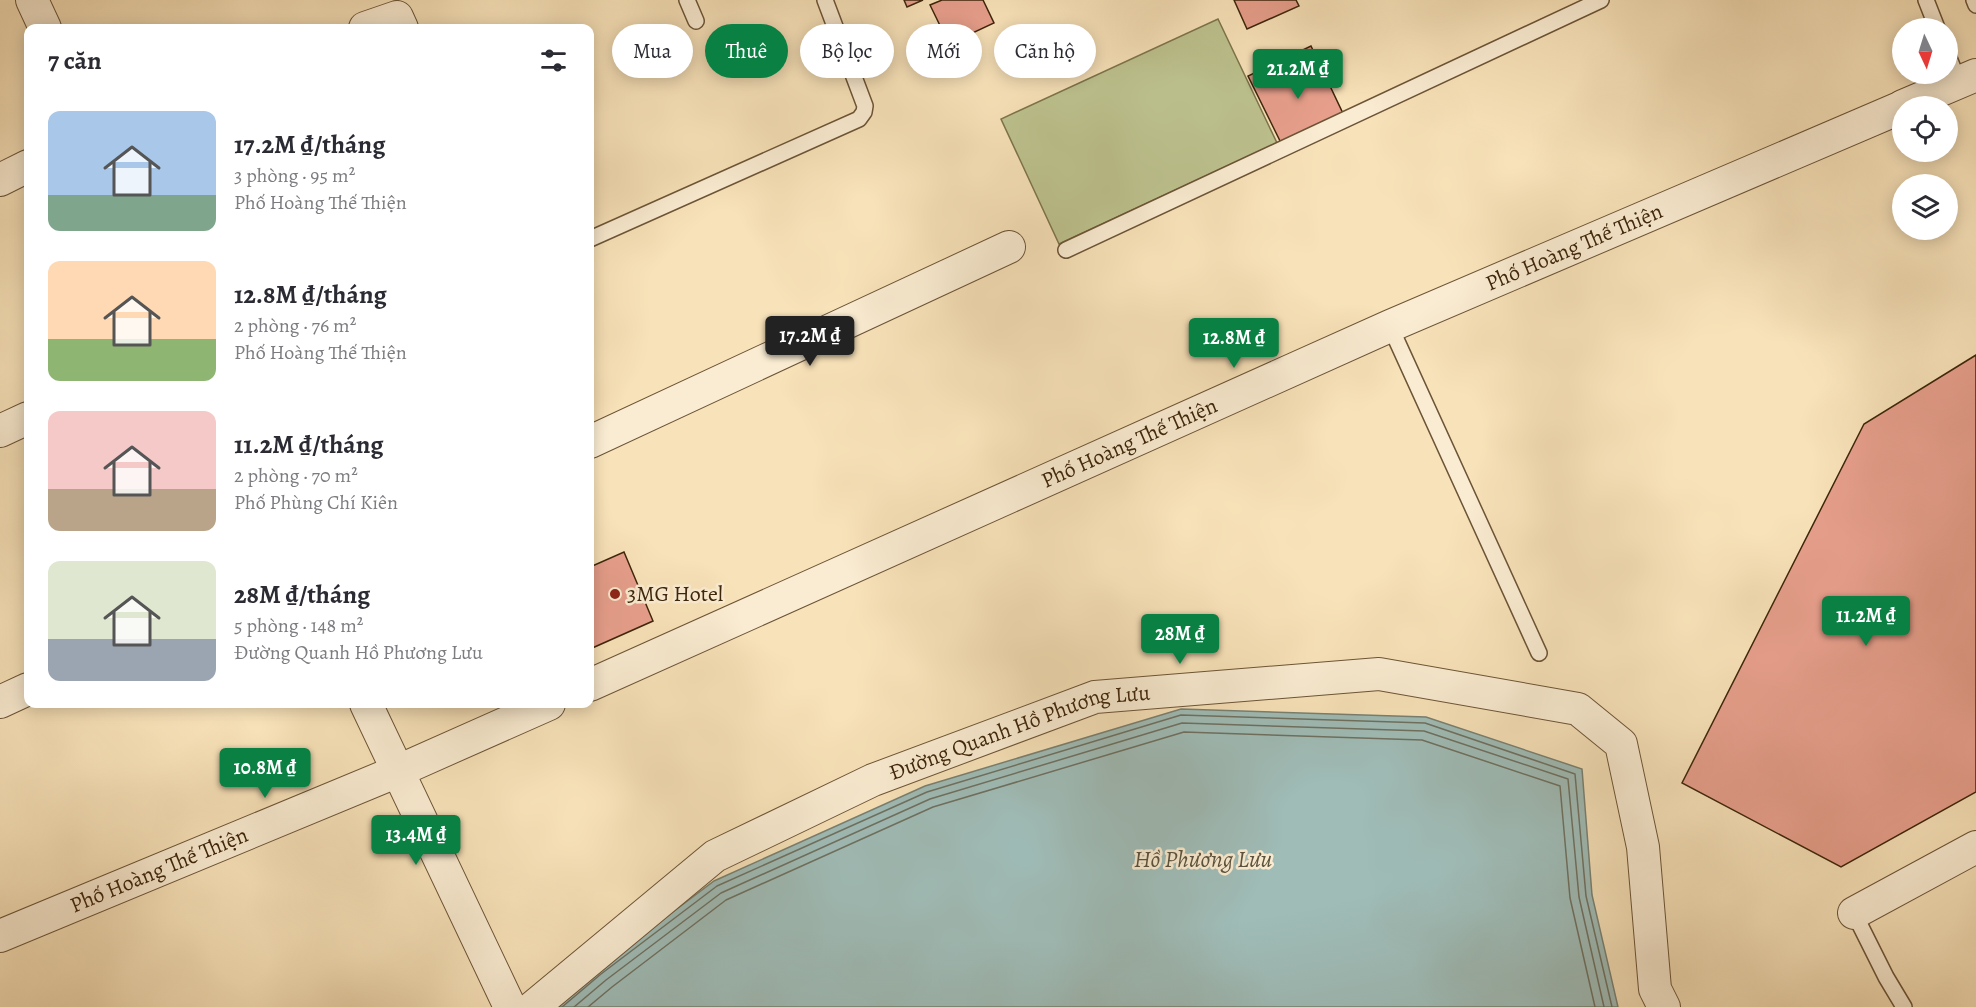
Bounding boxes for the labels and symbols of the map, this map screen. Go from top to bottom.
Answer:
north arrow [1892,18,1958,84]
pin: 21.2M ₫ [1243,49,1353,100]
street label: Phố Hoàng Thế Thiện [1481,196,1667,298]
pin: 17.2M ₫ [755,316,865,367]
pin: 12.8M ₫ [1179,318,1289,369]
street label: Phố Hoàng Thế Thiện [1036,390,1222,496]
place label: 3MG Hotel [627,579,723,609]
marker: 3MG Hotel [608,587,622,601]
pin: 11.2M ₫ [1811,596,1921,647]
pin: 28M ₫ [1138,614,1222,665]
street label: Đường Quanh Hồ Phương Lưu [885,678,1151,788]
pin: 10.8M ₫ [210,748,320,799]
pin: 13.4M ₫ [361,815,471,866]
street label: Phố Hoàng Thế Thiện [65,820,252,920]
water label: Hồ Phương Lưu [1134,843,1273,875]

